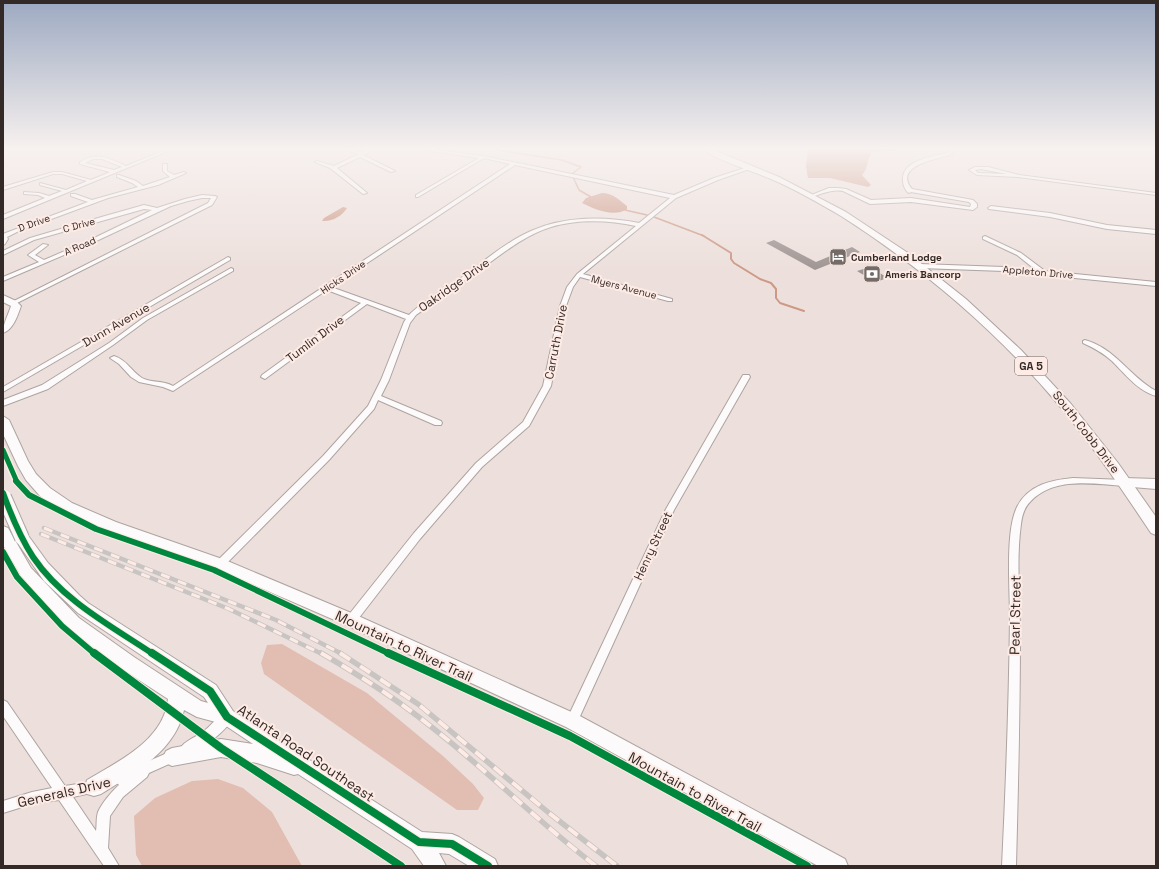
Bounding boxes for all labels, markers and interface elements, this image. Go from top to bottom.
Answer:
street label: D Drive [16,211,52,235]
street label: C Drive [61,214,97,236]
street label: A Road [62,234,98,258]
hotel icon: Cumberland Lodge [828,247,848,267]
place label: Cumberland Lodge [851,251,942,264]
street label: Oakridge Drive [415,255,493,315]
street label: Hicks Drive [318,257,368,297]
street label: Appleton Drive [1002,262,1074,282]
bank icon: Ameris Bancorp [862,264,882,284]
place label: Ameris Bancorp [885,268,961,281]
street label: Myers Avenue [590,272,658,302]
street label: Dunn Avenue [79,299,153,351]
street label: Carruth Drive [541,303,571,381]
street label: Tumlin Drive [283,312,347,366]
road number: GA 5 [1015,357,1047,375]
street label: South Cobb Drive [1049,387,1123,477]
street label: Henry Street [630,509,676,583]
street label: Pearl Street [1005,575,1025,655]
street label: Mountain to River Trail [332,606,476,686]
street label: Atlanta Road Southeast [234,700,378,806]
street label: Mountain to River Trail [625,748,765,836]
street label: Generals Drive [15,772,113,812]

